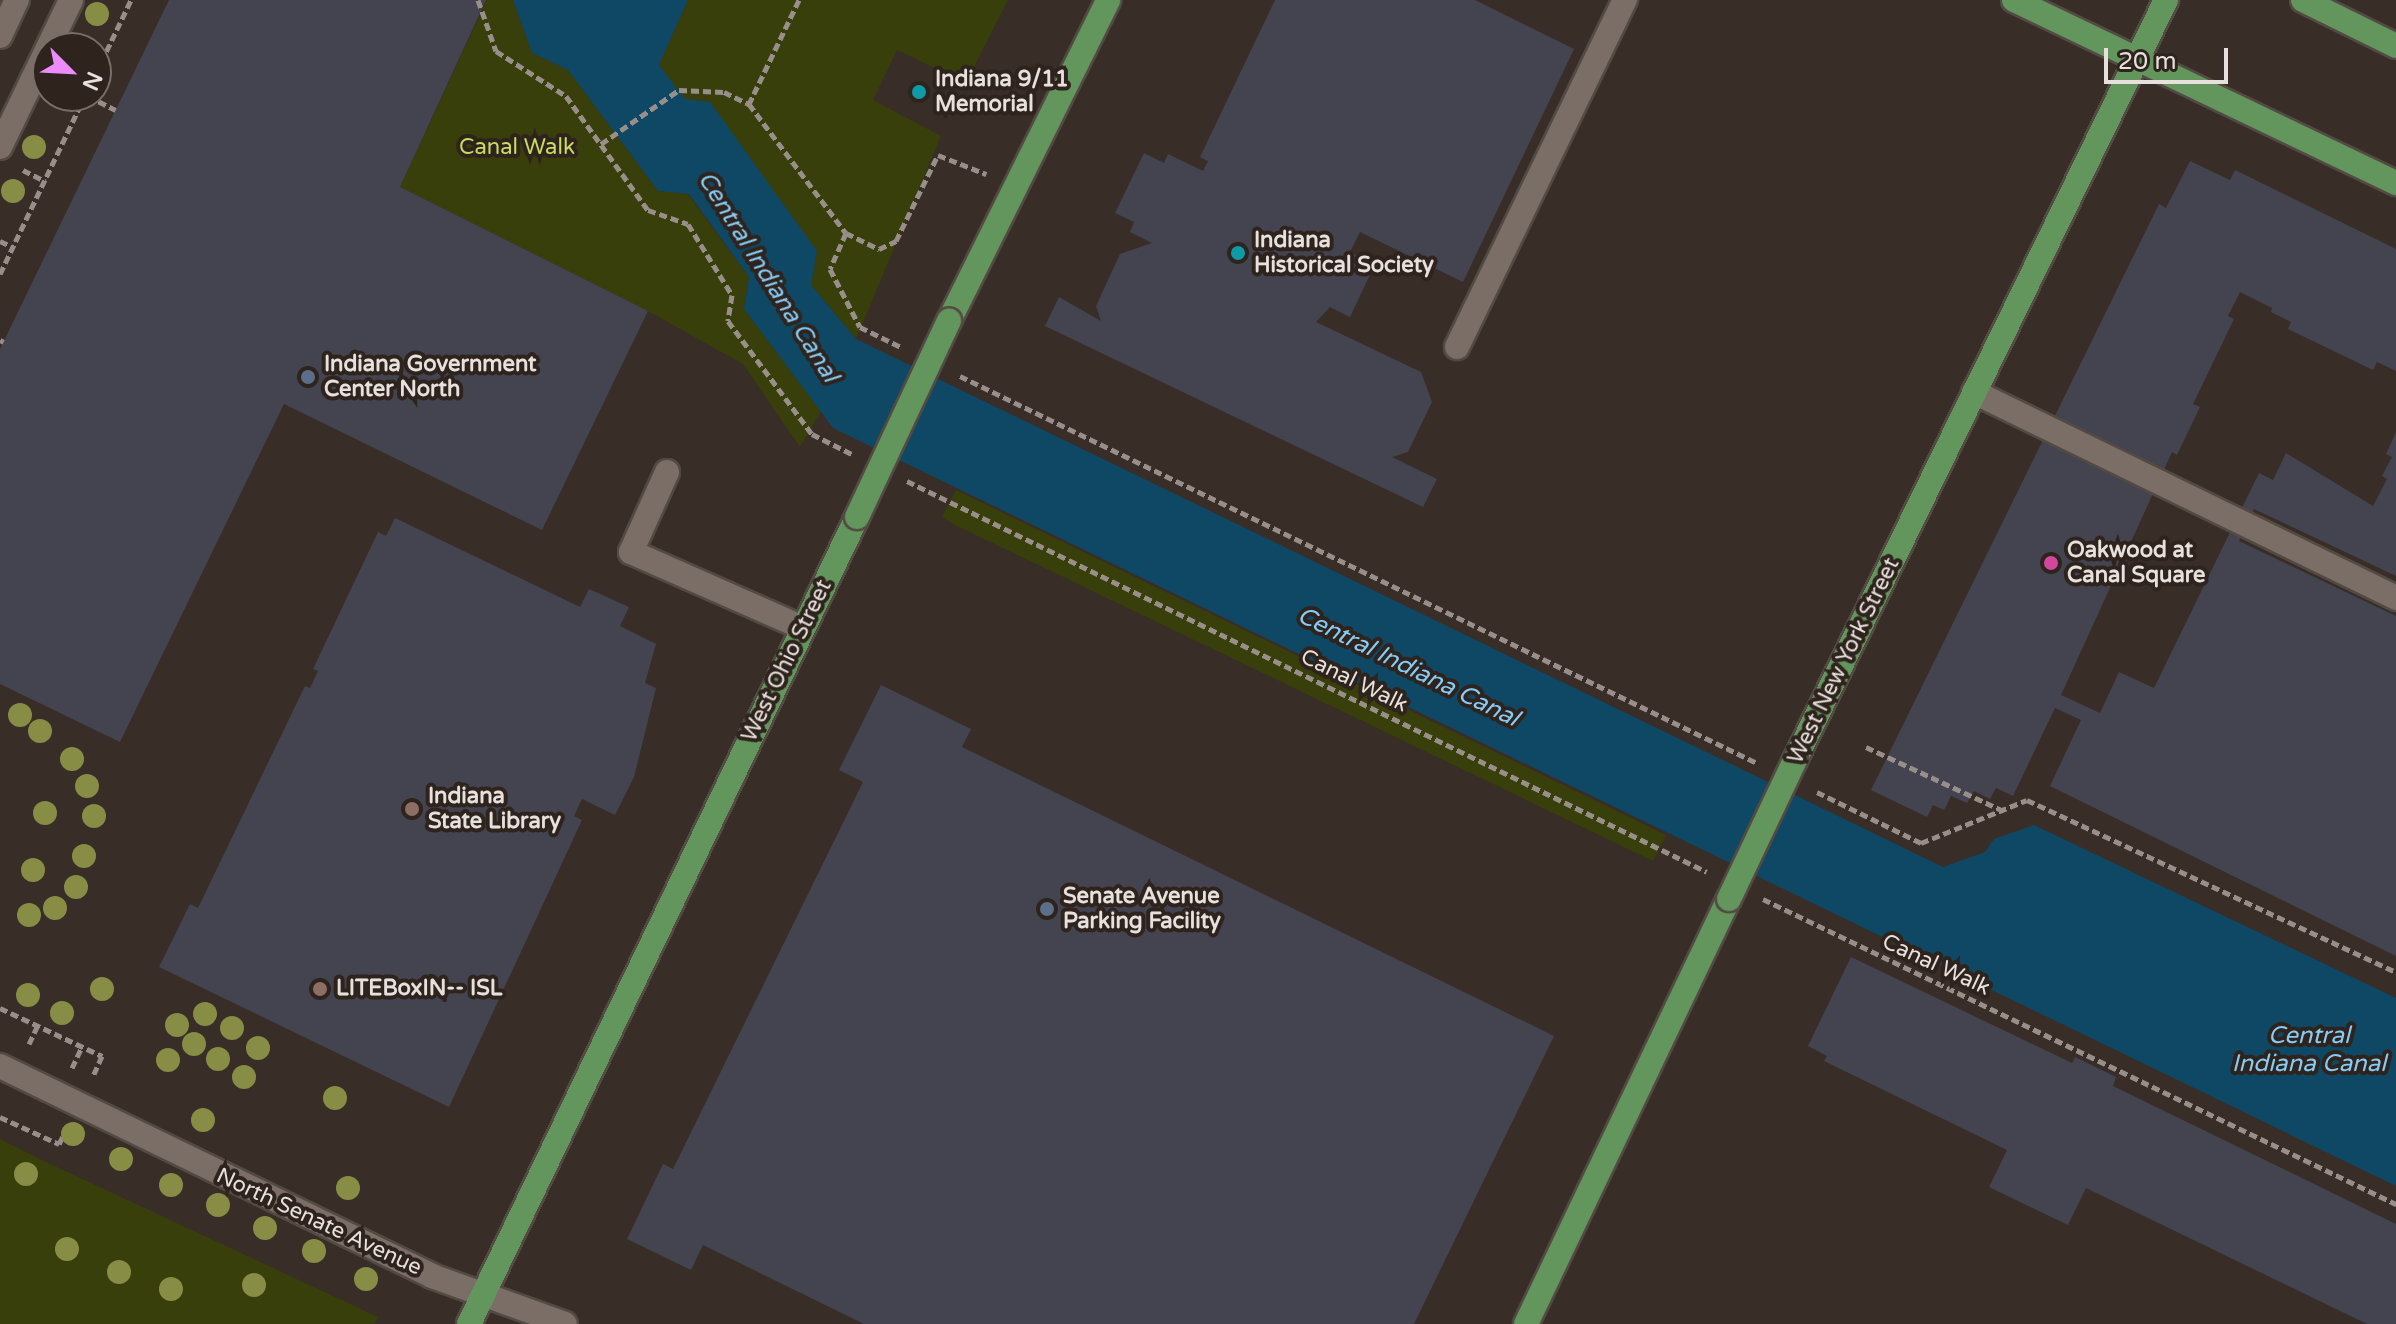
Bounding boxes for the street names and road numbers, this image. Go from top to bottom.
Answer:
street label: West New York Street [1783,554,1905,768]
street label: West Ohio Street [736,576,838,746]
street label: Canal Walk [1296,644,1412,718]
street label: Canal Walk [1878,929,1994,1001]
street label: North Senate Avenue [212,1163,426,1281]

